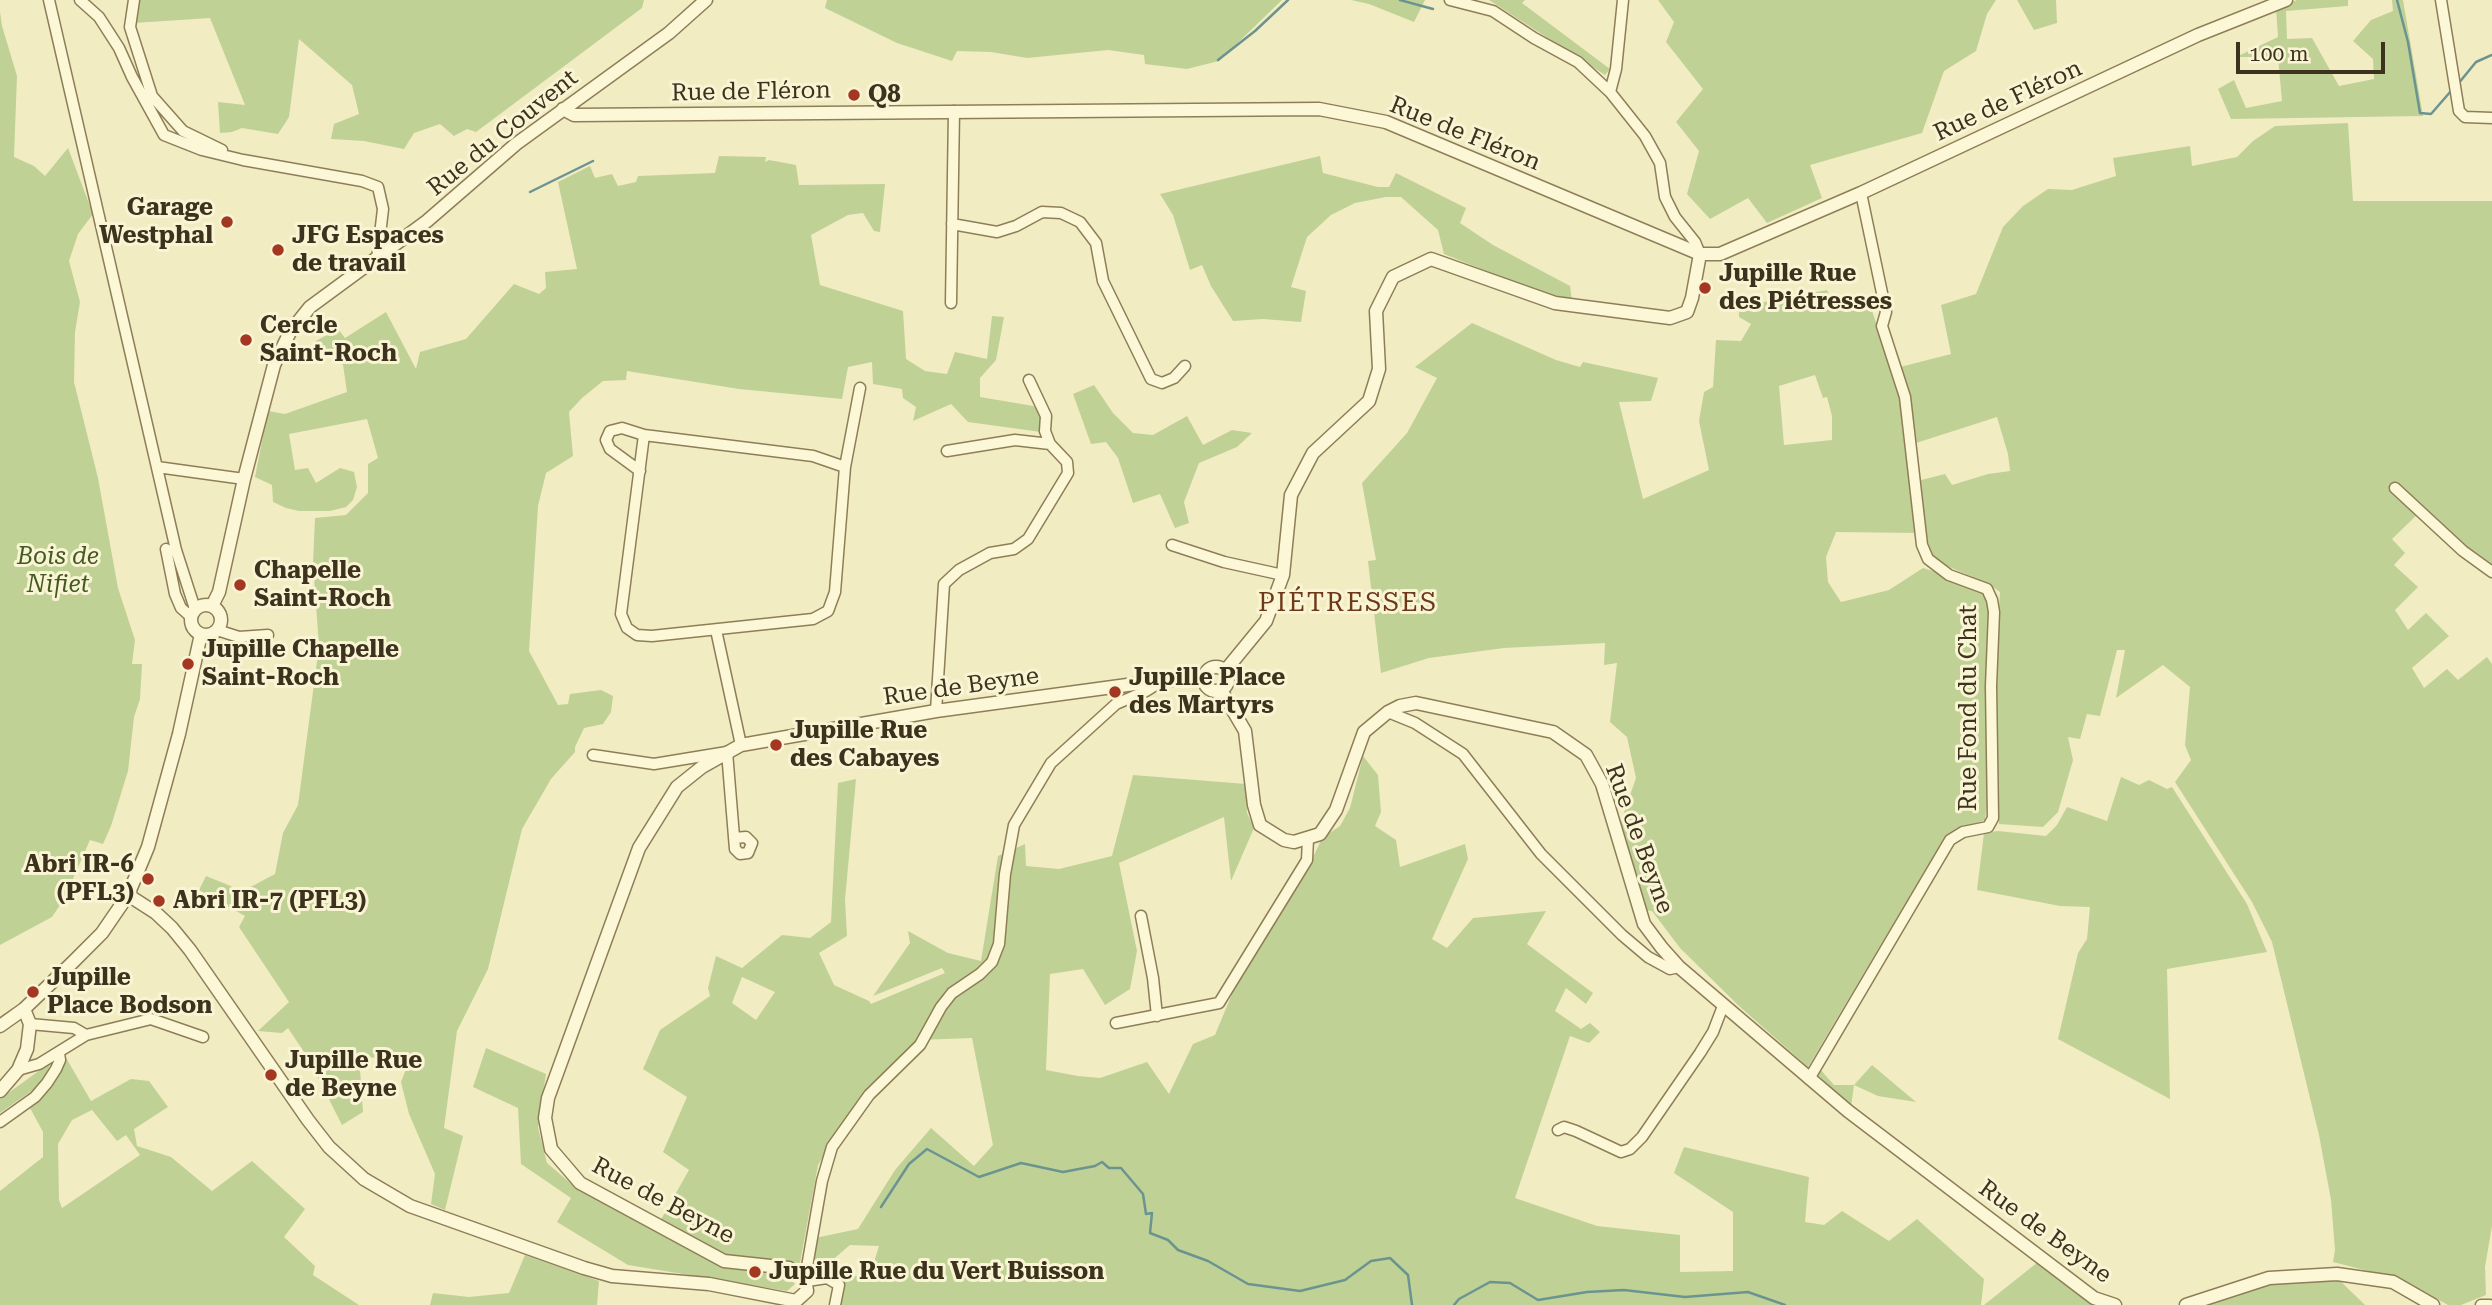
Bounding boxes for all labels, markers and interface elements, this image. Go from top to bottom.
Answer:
scale bar [2240,28,2389,72]
text: 100 m [2249,42,2309,66]
street label: Rue de Fléron [1929,54,2087,148]
street label: Rue du Couvent [422,64,584,202]
street label: Rue de Fléron [671,76,831,108]
place label: Q8 [868,81,901,109]
marker: Q8 [846,87,862,103]
street label: Rue de Fléron [1385,91,1545,177]
place label: Garage Westphal [99,194,213,250]
marker: Garage Westphal [219,214,235,230]
place label: JFG Espaces de travail [292,222,444,278]
marker: JFG Espaces de travail [270,242,286,258]
place label: Jupille Rue des Piétresses [1719,260,1892,316]
marker: Jupille Rue des Piétresses [1697,280,1713,296]
place label: Cercle Saint-Roch [260,312,397,368]
marker: Cercle Saint-Roch [238,332,254,348]
park label: Bois de Nifiet [17,543,99,599]
place label: Chapelle Saint-Roch [254,557,391,613]
marker: Chapelle Saint-Roch [232,577,248,593]
district label: PIÉTRESSES [1259,587,1437,619]
street label: Rue Fond du Chat [1955,605,1983,811]
place label: Jupille Chapelle Saint-Roch [202,636,399,692]
marker: Jupille Chapelle Saint-Roch [180,656,196,672]
street label: Rue de Beyne [881,662,1041,712]
place label: Jupille Place des Martyrs [1129,664,1285,720]
marker: Jupille Place des Martyrs [1107,684,1123,700]
place label: Jupille Rue des Cabayes [790,717,939,773]
marker: Jupille Rue des Cabayes [768,737,784,753]
street label: Rue de Beyne [1599,760,1679,918]
place label: Abri IR-6 (PFL3) [24,851,134,907]
marker: Abri IR-6 (PFL3) [140,871,156,887]
place label: Abri IR-7 (PFL3) [173,887,366,915]
marker: Abri IR-7 (PFL3) [151,893,167,909]
place label: Jupille Place Bodson [47,964,212,1020]
marker: Jupille Place Bodson [25,984,41,1000]
place label: Jupille Rue de Beyne [285,1047,422,1103]
marker: Jupille Rue de Beyne [263,1067,279,1083]
street label: Rue de Beyne [587,1151,739,1251]
street label: Rue de Beyne [1973,1174,2117,1290]
place label: Jupille Rue du Vert Buisson [769,1258,1104,1286]
marker: Jupille Rue du Vert Buisson [747,1264,763,1280]

